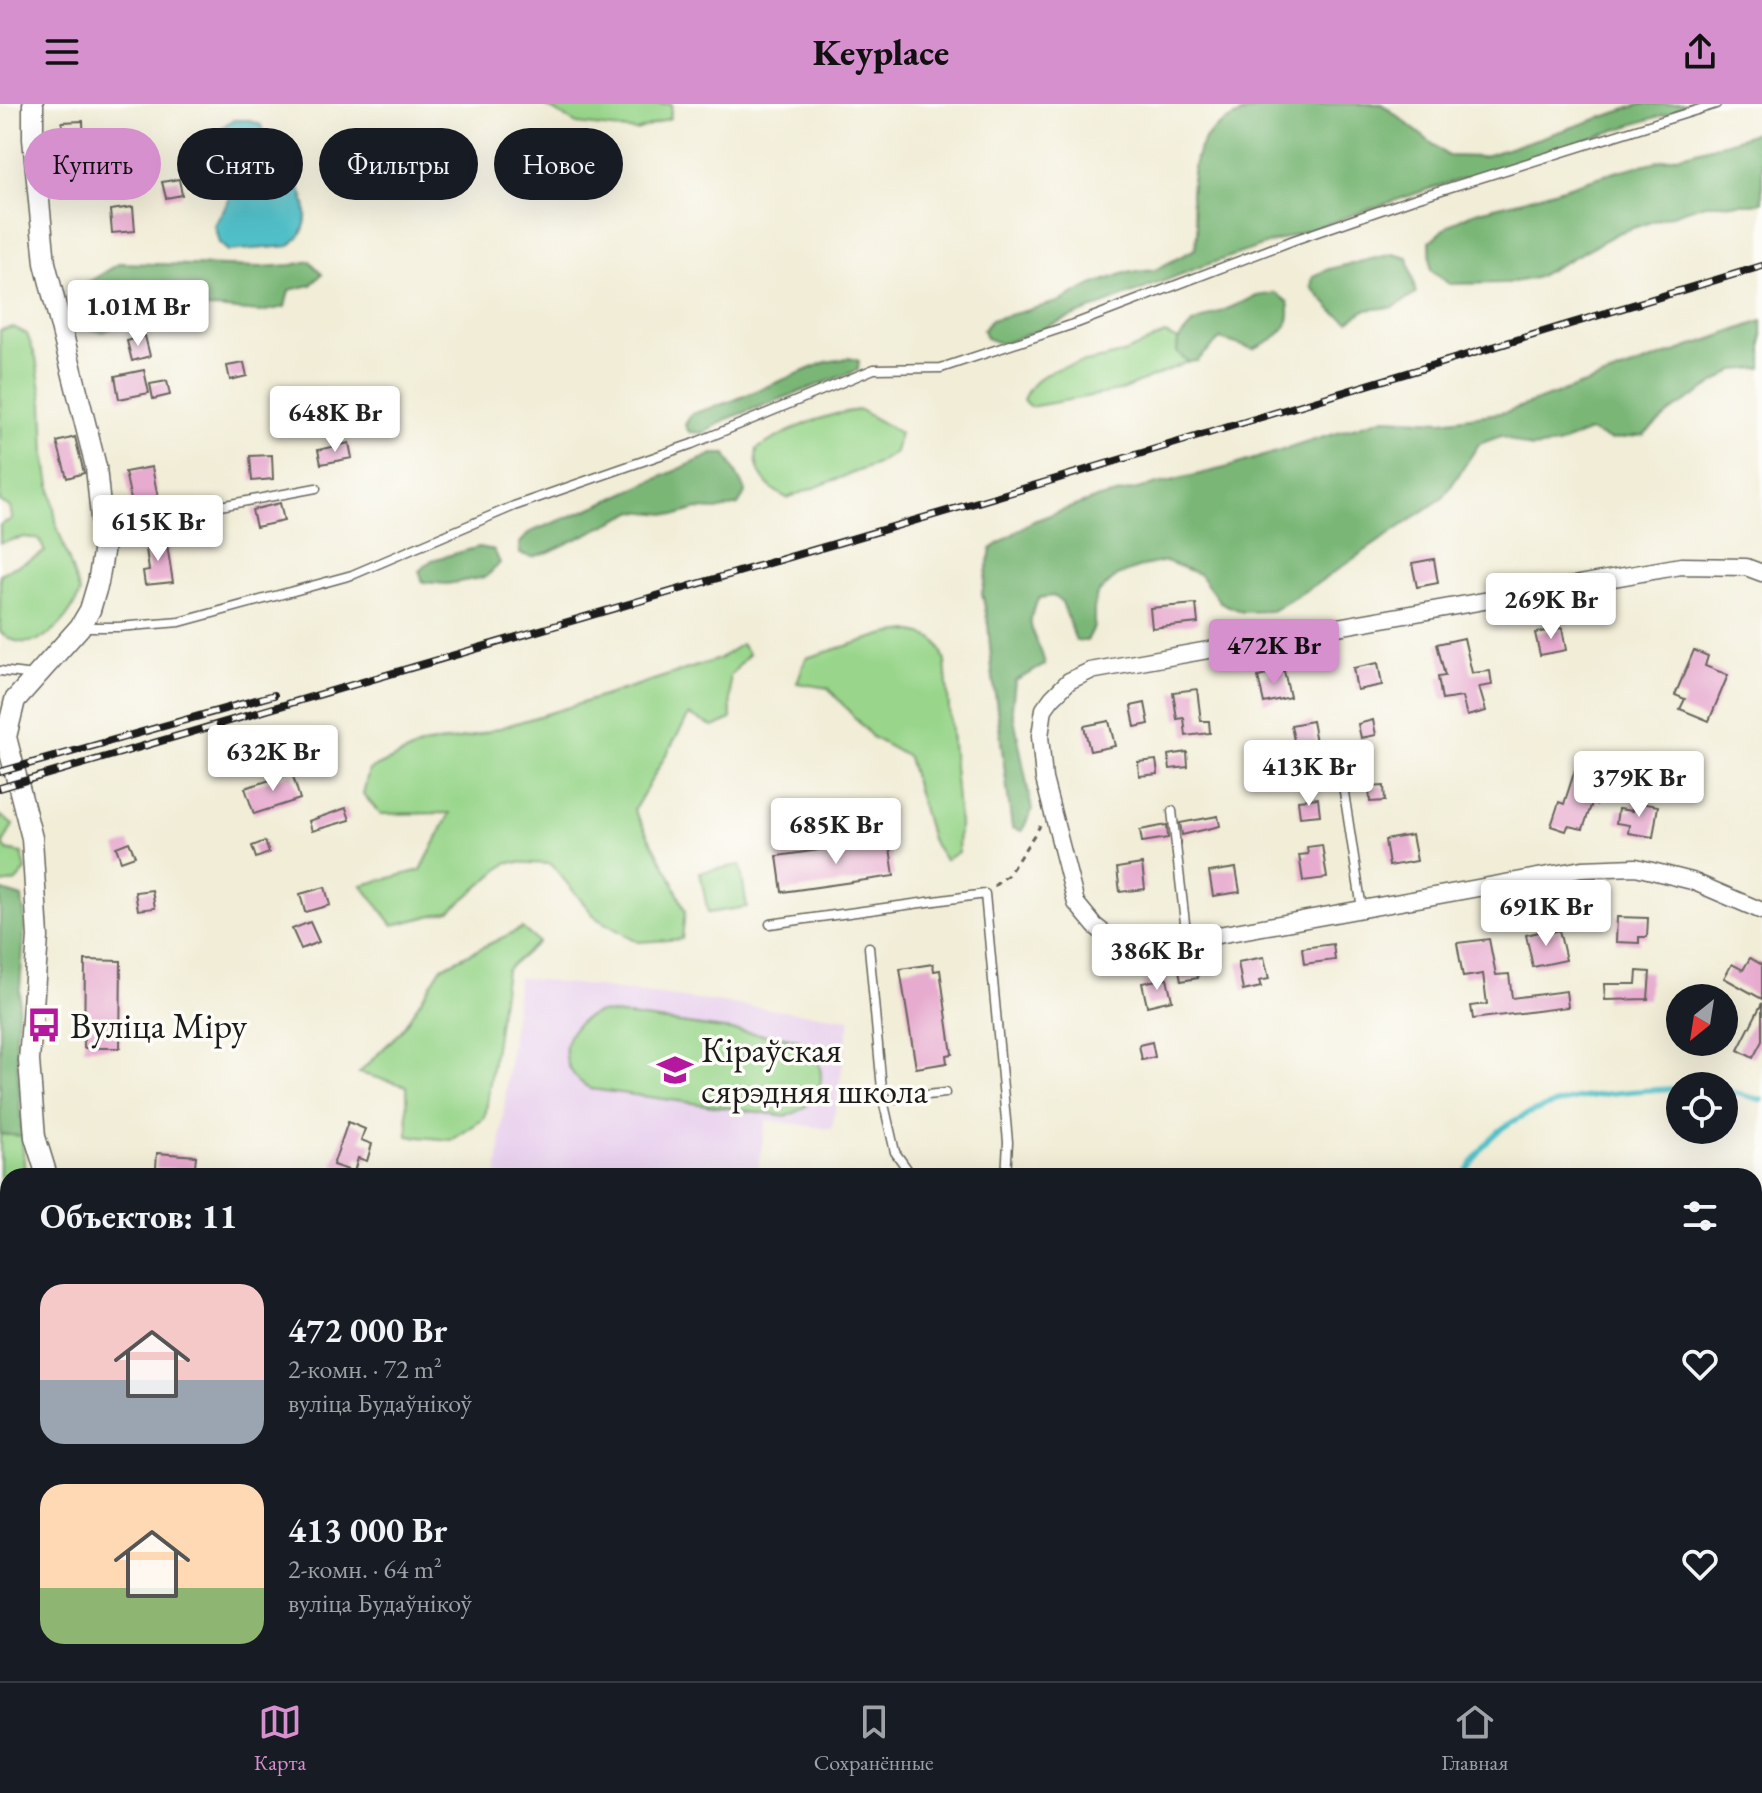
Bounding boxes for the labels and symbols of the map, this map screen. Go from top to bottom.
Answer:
pin: 1.01M Br [55,280,221,348]
pin: 648K Br [261,386,409,454]
pin: 615K Br [84,495,232,563]
pin: 269K Br [1477,573,1625,641]
pin: 472K Br [1200,619,1348,687]
pin: 632K Br [199,725,347,793]
pin: 413K Br [1235,740,1383,808]
pin: 379K Br [1565,751,1713,819]
pin: 685K Br [762,798,910,866]
pin: 691K Br [1472,880,1620,948]
pin: 386K Br [1083,924,1231,992]
north arrow [1666,984,1738,1056]
place label: Вуліца Міру [70,1002,247,1049]
bus stop icon: Вуліца Міру [25,1006,63,1044]
place label: Кіраўская сярэдняя школа [701,1026,928,1114]
school or university icon: Кіраўская сярэдняя школа [656,1051,694,1089]

